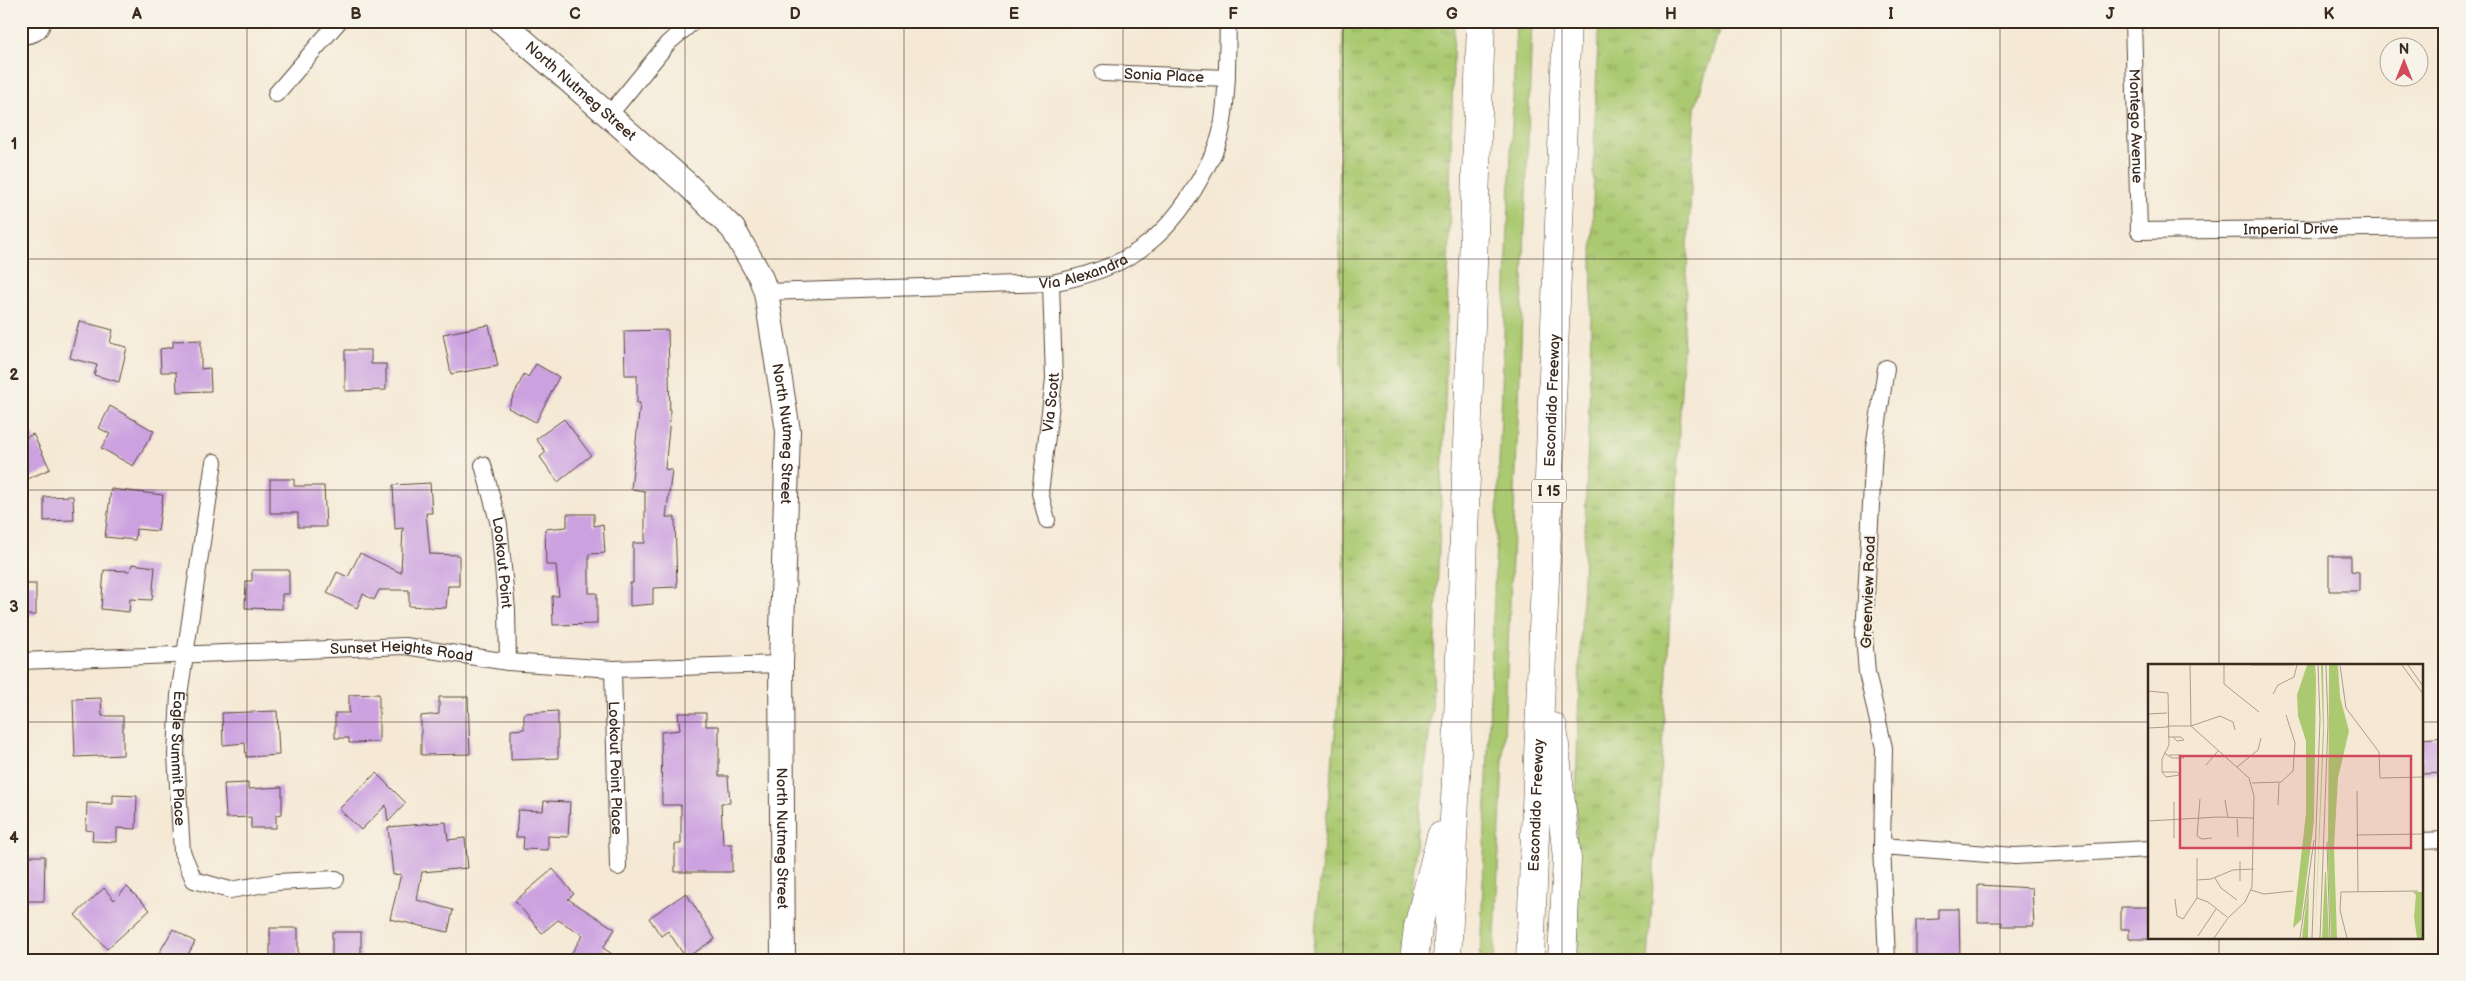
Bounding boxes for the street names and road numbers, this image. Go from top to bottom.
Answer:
street label: North Nutmeg Street [521,37,640,145]
street label: Sonia Place [1123,65,1204,87]
street label: Montego Avenue [2124,68,2147,184]
street label: Imperial Drive [2243,219,2339,240]
street label: Via Alexandra [1038,250,1131,293]
street label: Escondido Freeway [1540,334,1565,467]
street label: North Nutmeg Street [767,362,797,505]
street label: Via Scott [1039,372,1064,433]
road number: I 15 [1532,480,1566,502]
street label: Lookout Point [487,515,516,610]
street label: Greenview Road [1857,535,1880,649]
street label: Sunset Heights Road [330,637,474,666]
street label: Eagle Summit Place [166,690,189,827]
street label: Lookout Point Place [604,701,626,835]
street label: Escondido Freeway [1524,738,1549,872]
street label: North Nutmeg Street [772,767,792,909]

